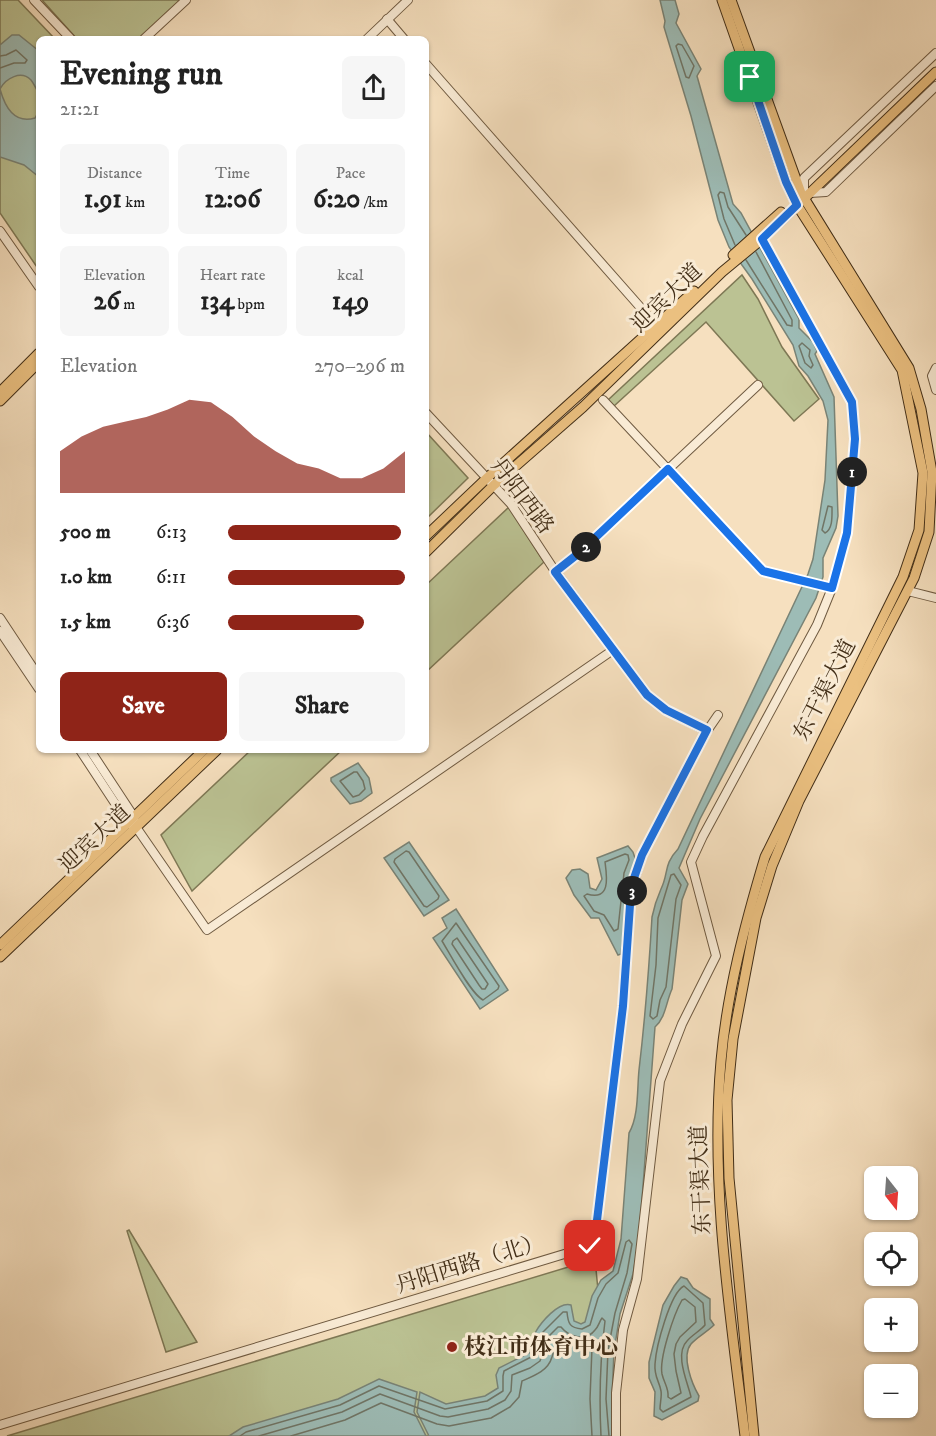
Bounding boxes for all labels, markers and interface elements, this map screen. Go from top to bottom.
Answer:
pin [724,51,775,102]
text: Evening run [60,54,222,95]
button: share [342,56,405,119]
icon: arrive [733,60,766,93]
text: 21:21 [60,97,100,122]
text: Distance [87,163,142,183]
text: Time [215,163,250,183]
text: Pace [336,163,365,183]
text: 1.91 [84,183,122,216]
text: 12:06 [204,183,261,216]
text: 6:20 [313,183,360,216]
text: km [122,192,145,212]
text: /km [360,192,388,212]
street label: 迎宾大道 [626,258,708,338]
text: Elevation [84,265,145,285]
text: Heart rate [200,265,265,285]
text: kcal [337,265,364,285]
text: 26 [94,285,120,318]
text: 134 [200,285,234,318]
text: 149 [332,285,369,318]
text: m [120,294,135,314]
text: bpm [234,294,265,314]
text: Elevation [60,354,137,379]
text: 270–296 m [314,354,405,379]
street label: 丹阳西路 [485,453,559,539]
pin: 1 [837,457,867,487]
text: 1 [849,462,855,482]
text: 500 m [60,520,111,545]
text: 6:13 [156,520,186,545]
pin: 2 [571,532,601,562]
text: 2 [582,537,590,557]
text: 1.0 km [60,565,112,590]
text: 6:11 [156,565,186,590]
text: 1.5 km [60,610,111,635]
text: 6:36 [156,610,190,635]
street label: 东干渠大道 [788,635,862,745]
button: Save [60,672,227,741]
button: Share [239,672,405,741]
street label: 迎宾大道 [54,799,136,879]
pin: 3 [617,876,647,906]
text: 3 [629,881,635,901]
street label: 东干渠大道 [686,1125,716,1235]
north arrow [864,1166,918,1220]
map controls [864,1166,918,1418]
pin [564,1220,615,1271]
street label: 丹阳西路（北） [392,1229,548,1299]
icon: check [573,1229,606,1262]
button: locate [864,1232,918,1286]
button: + [864,1298,918,1352]
place label: 枝江市体育中心 [464,1334,618,1361]
marker: 枝江市体育中心 [445,1340,459,1354]
button: − [864,1364,918,1418]

